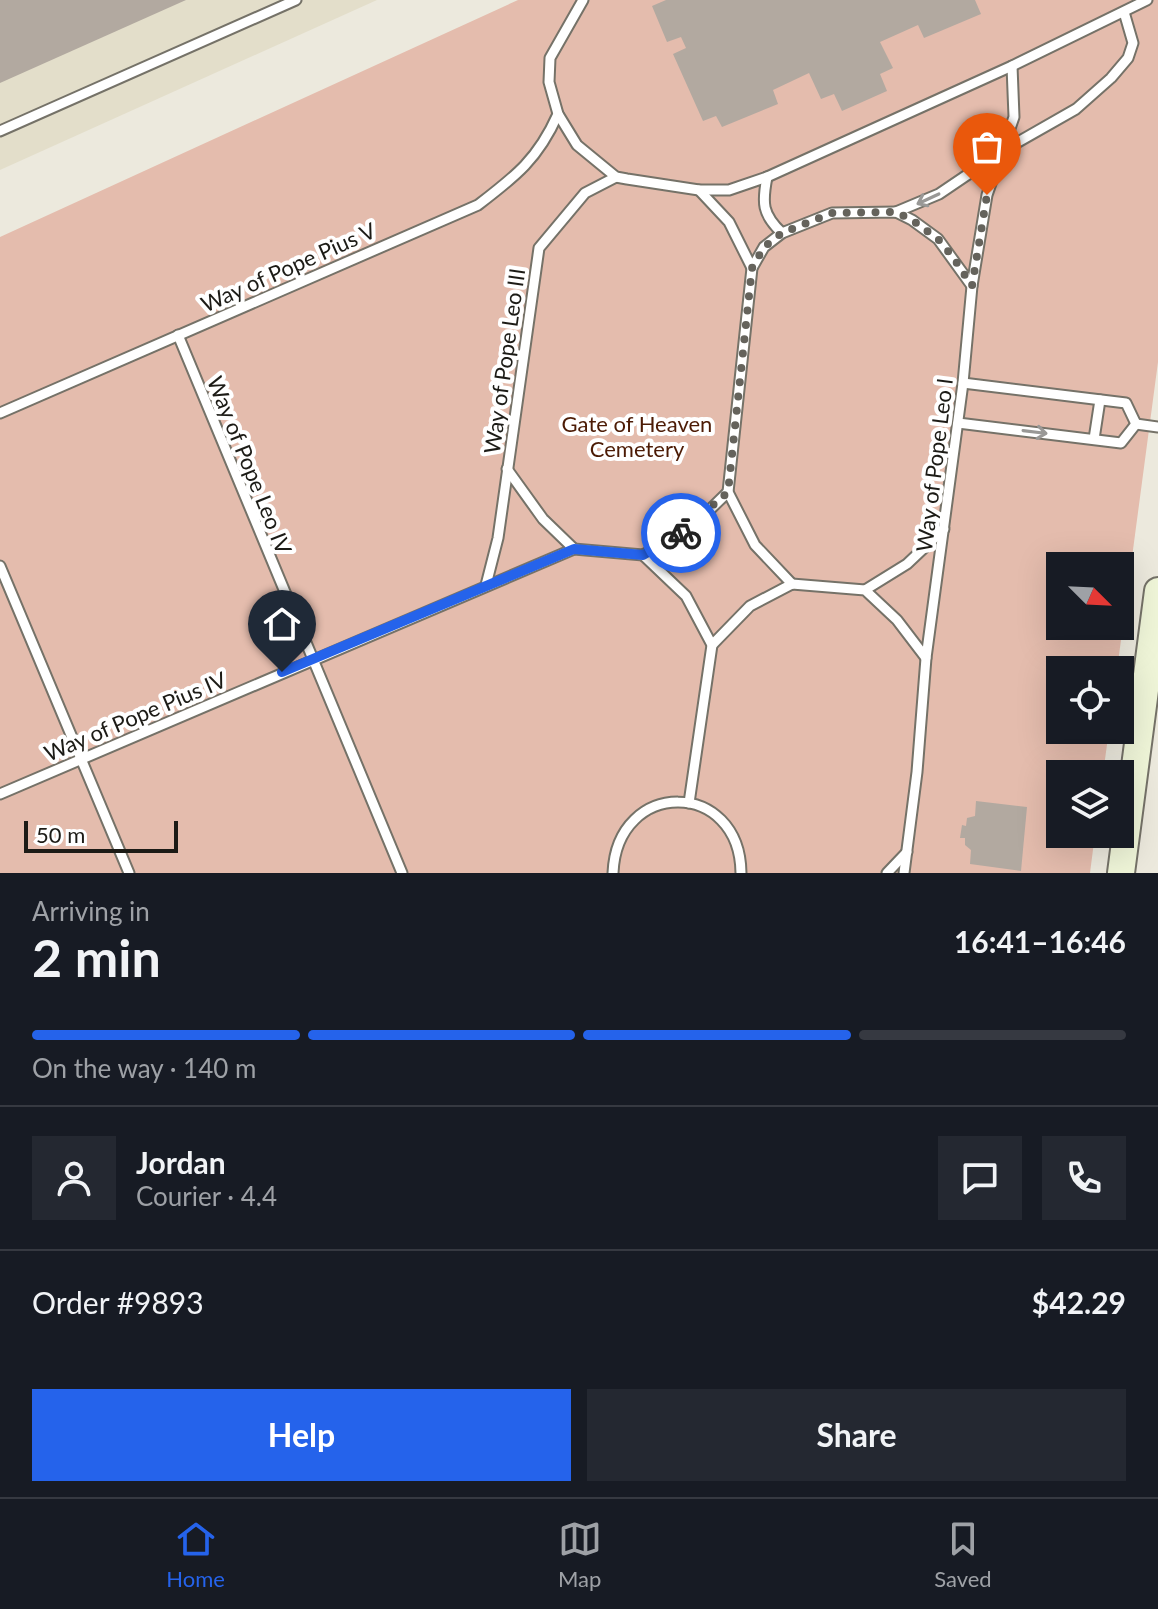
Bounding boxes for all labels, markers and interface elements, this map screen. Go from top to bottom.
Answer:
pin [953,113,1021,195]
icon: bag [965,125,1009,169]
one-way arrow [916,192,940,207]
street label: Way of Pope Pius V [196,216,380,318]
street label: Way of Pope Leo III [478,266,530,456]
street label: Way of Pope Leo IV [202,372,298,558]
street label: Way of Pope Leo I [910,377,958,553]
park label: Gate of Heaven Cemetery [562,410,712,462]
one-way arrow [1021,425,1048,440]
courier [641,493,721,573]
icon: bike [659,511,703,555]
north arrow [1046,552,1134,640]
map controls [1046,552,1134,848]
pin [248,590,316,672]
icon: home [260,602,304,646]
button: locate [1046,656,1134,744]
street label: Way of Pope Pius IV [40,665,230,767]
button: layers [1046,760,1134,848]
scale bar [24,817,178,853]
text: 50 m [36,821,85,848]
text: Arriving in [32,895,150,927]
text: 16:41–16:46 [954,923,1126,959]
text: 2 min [32,926,161,988]
text: On the way · 140 m [32,1052,256,1084]
button: person [32,1136,116,1220]
button: chat [938,1136,1022,1220]
button: phone [1042,1136,1126,1220]
text: Jordan [136,1144,226,1180]
text: Courier · 4.4 [136,1180,277,1212]
text: Order #9893 [32,1284,204,1320]
text: $42.29 [1032,1284,1126,1320]
button: Help [32,1389,571,1481]
button: Share [587,1389,1126,1481]
tab: Home [166,1517,225,1592]
tab: Map [558,1517,602,1592]
tab: Saved [934,1517,992,1592]

